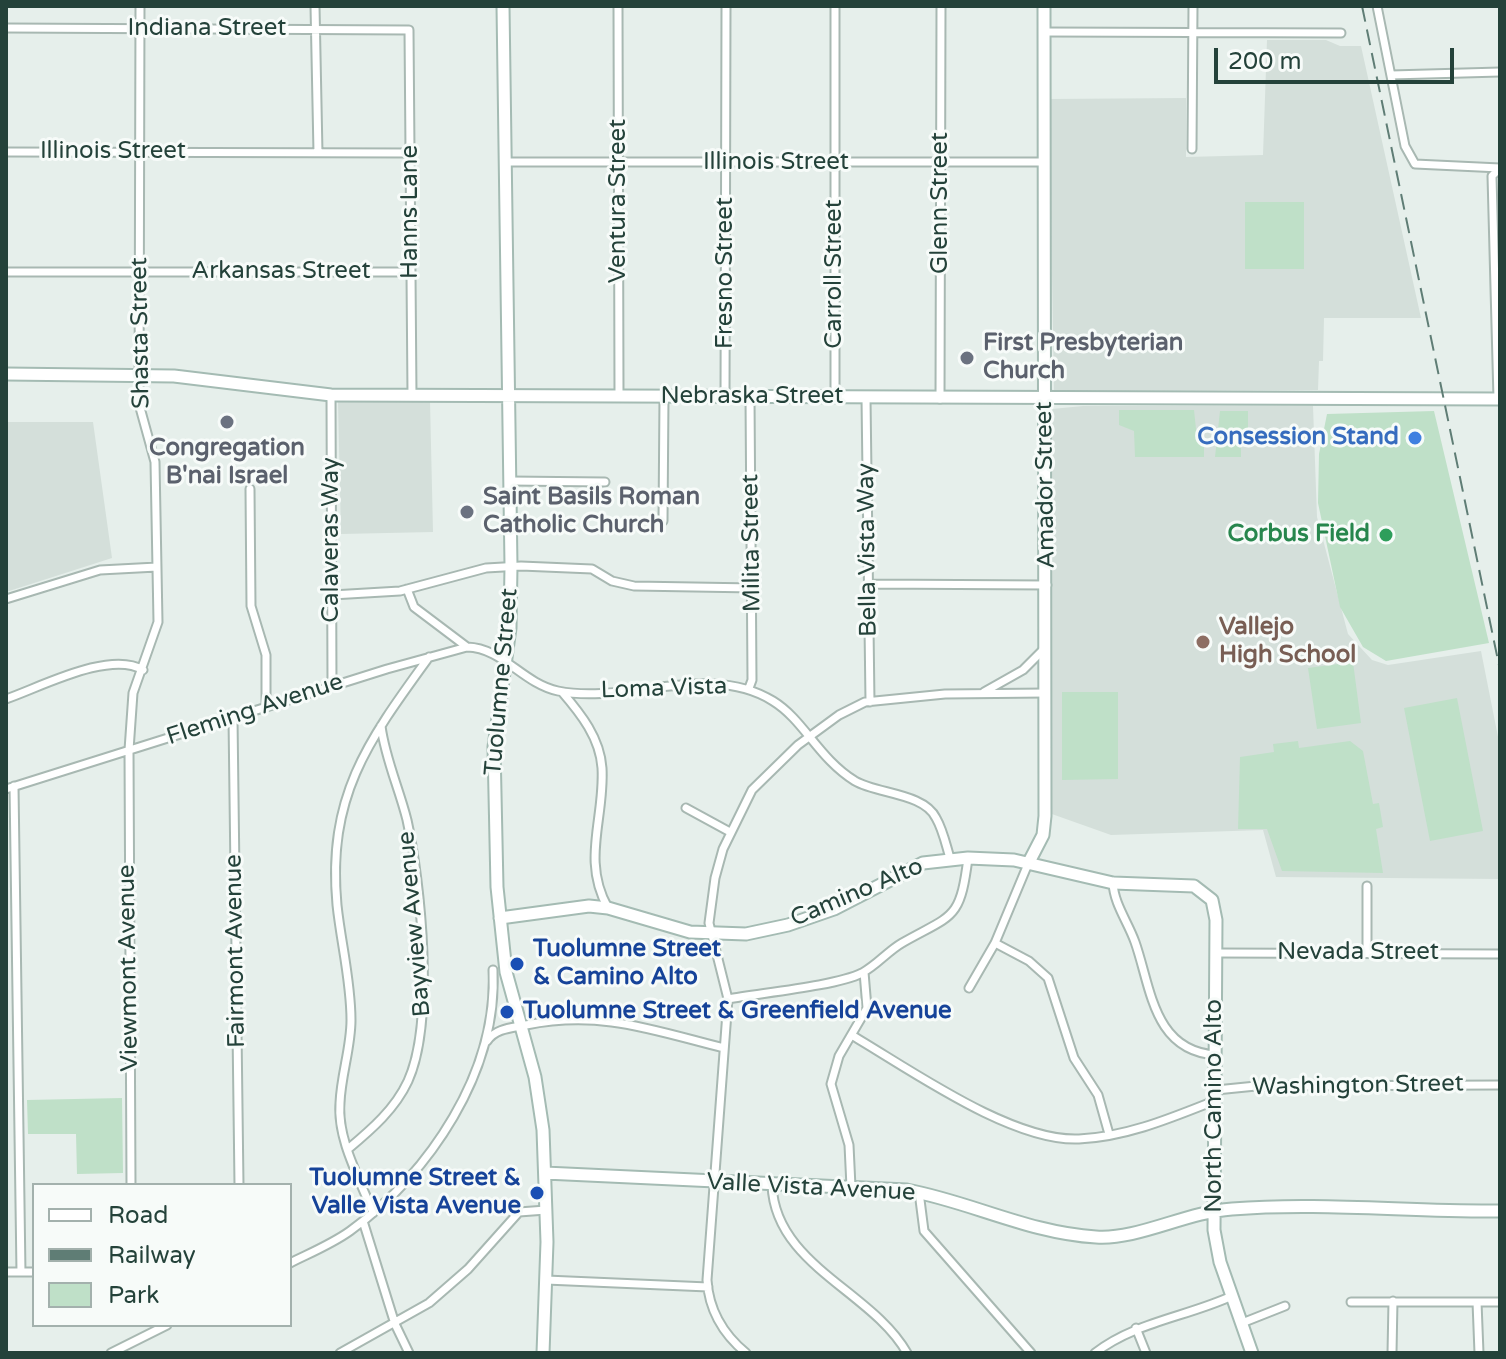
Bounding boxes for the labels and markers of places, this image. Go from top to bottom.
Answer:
place label: First Presbyterian Church [983,330,1183,386]
marker: First Presbyterian Church [958,349,976,367]
marker: Congregation B'nai Israel [218,413,236,431]
place label: Consession Stand [1197,424,1399,452]
marker: Consession Stand [1406,429,1424,447]
place label: Congregation B'nai Israel [149,435,305,491]
place label: Saint Basils Roman Catholic Church [483,484,700,540]
marker: Saint Basils Roman Catholic Church [458,503,476,521]
place label: Corbus Field [1227,521,1370,549]
marker: Corbus Field [1377,526,1395,544]
place label: Vallejo High School [1219,614,1356,670]
marker: Vallejo High School [1194,633,1212,651]
place label: Tuolumne Street & Camino Alto [533,936,721,992]
marker: Tuolumne Street & Camino Alto [508,955,526,973]
place label: Tuolumne Street & Greenfield Avenue [523,998,952,1026]
marker: Tuolumne Street & Greenfield Avenue [498,1003,516,1021]
place label: Tuolumne Street & Valle Vista Avenue [309,1165,521,1221]
marker: Tuolumne Street & Valle Vista Avenue [528,1184,546,1202]

